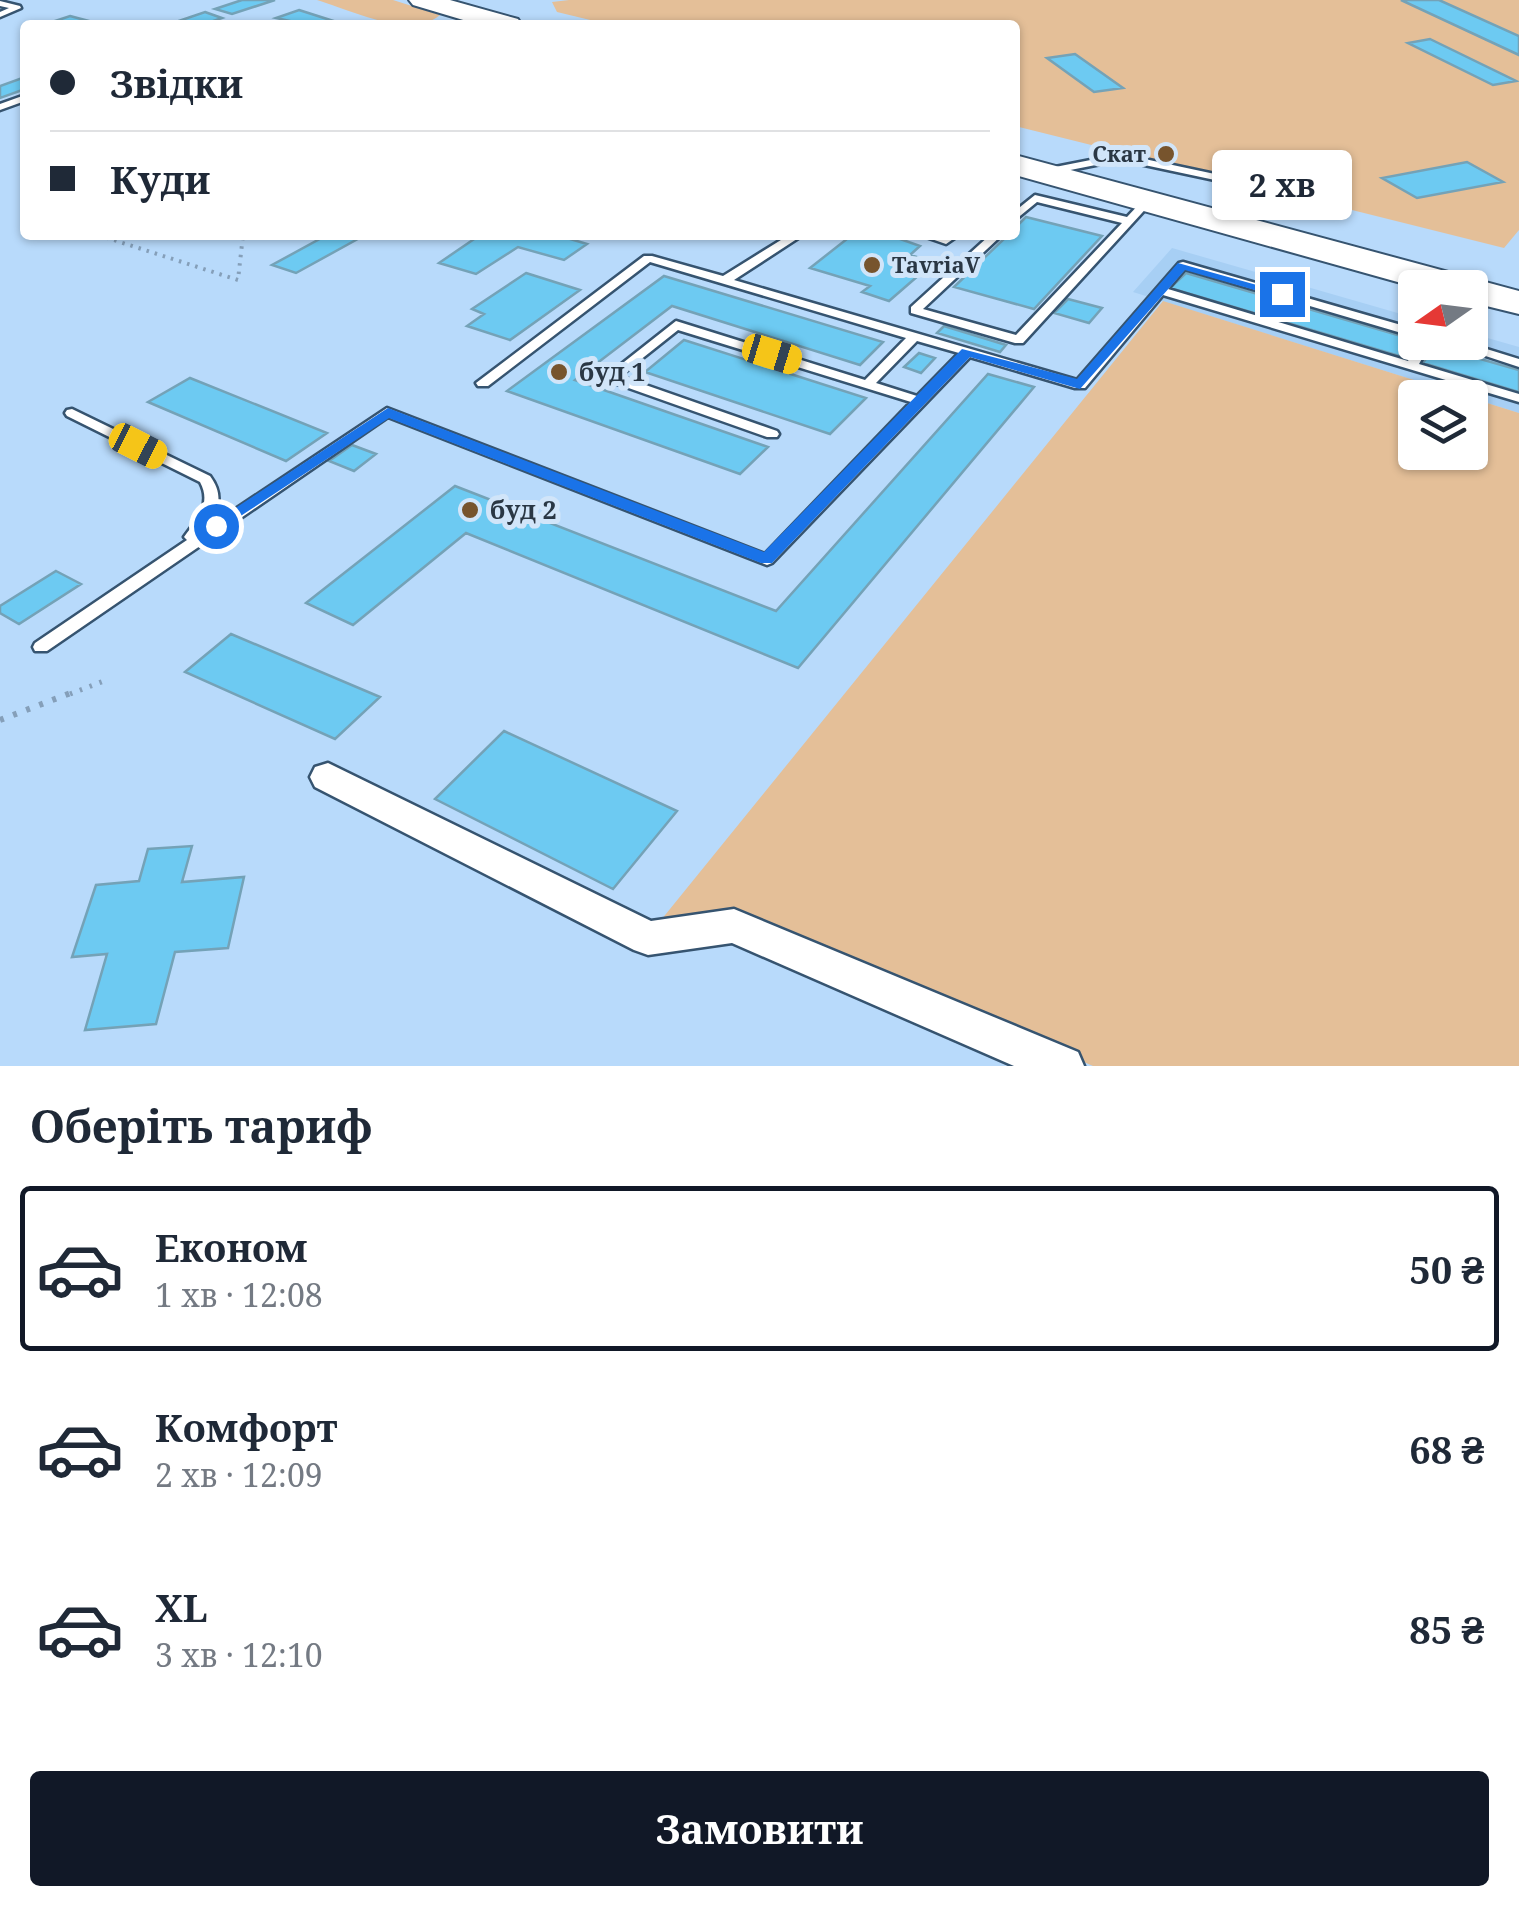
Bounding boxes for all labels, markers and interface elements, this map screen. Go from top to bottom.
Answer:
text: Звідки [110,57,243,109]
place label: Скат [1093,138,1146,168]
marker: Скат [1155,143,1177,165]
callout: 2 хв [1212,149,1352,219]
text: Куди [110,153,210,205]
text: 2 хв [1249,163,1315,206]
place label: TavriaV [892,249,981,279]
marker: TavriaV [861,254,883,276]
north arrow [1398,270,1488,360]
map controls [1398,270,1488,470]
route end [1260,272,1305,317]
car [739,331,805,377]
place label: буд 1 [579,354,646,388]
marker: буд 1 [548,361,570,383]
button: layers [1398,380,1488,470]
car [104,419,172,473]
place label: буд 2 [490,492,557,526]
marker: буд 2 [459,499,481,521]
route start [194,504,239,549]
text: Оберіть тариф [30,1095,372,1156]
text: Економ [155,1221,307,1273]
icon: car [35,1224,125,1314]
text: 50 ₴ [1409,1243,1484,1295]
text: 1 хв · 12:08 [155,1273,323,1316]
text: Комфорт [155,1401,338,1453]
icon: car [35,1404,125,1494]
text: 68 ₴ [1409,1423,1484,1475]
text: 2 хв · 12:09 [155,1453,323,1496]
text: XL [155,1581,208,1633]
icon: car [35,1584,125,1674]
text: 85 ₴ [1409,1603,1484,1655]
text: 3 хв · 12:10 [155,1633,323,1676]
button: Замовити [30,1771,1489,1886]

